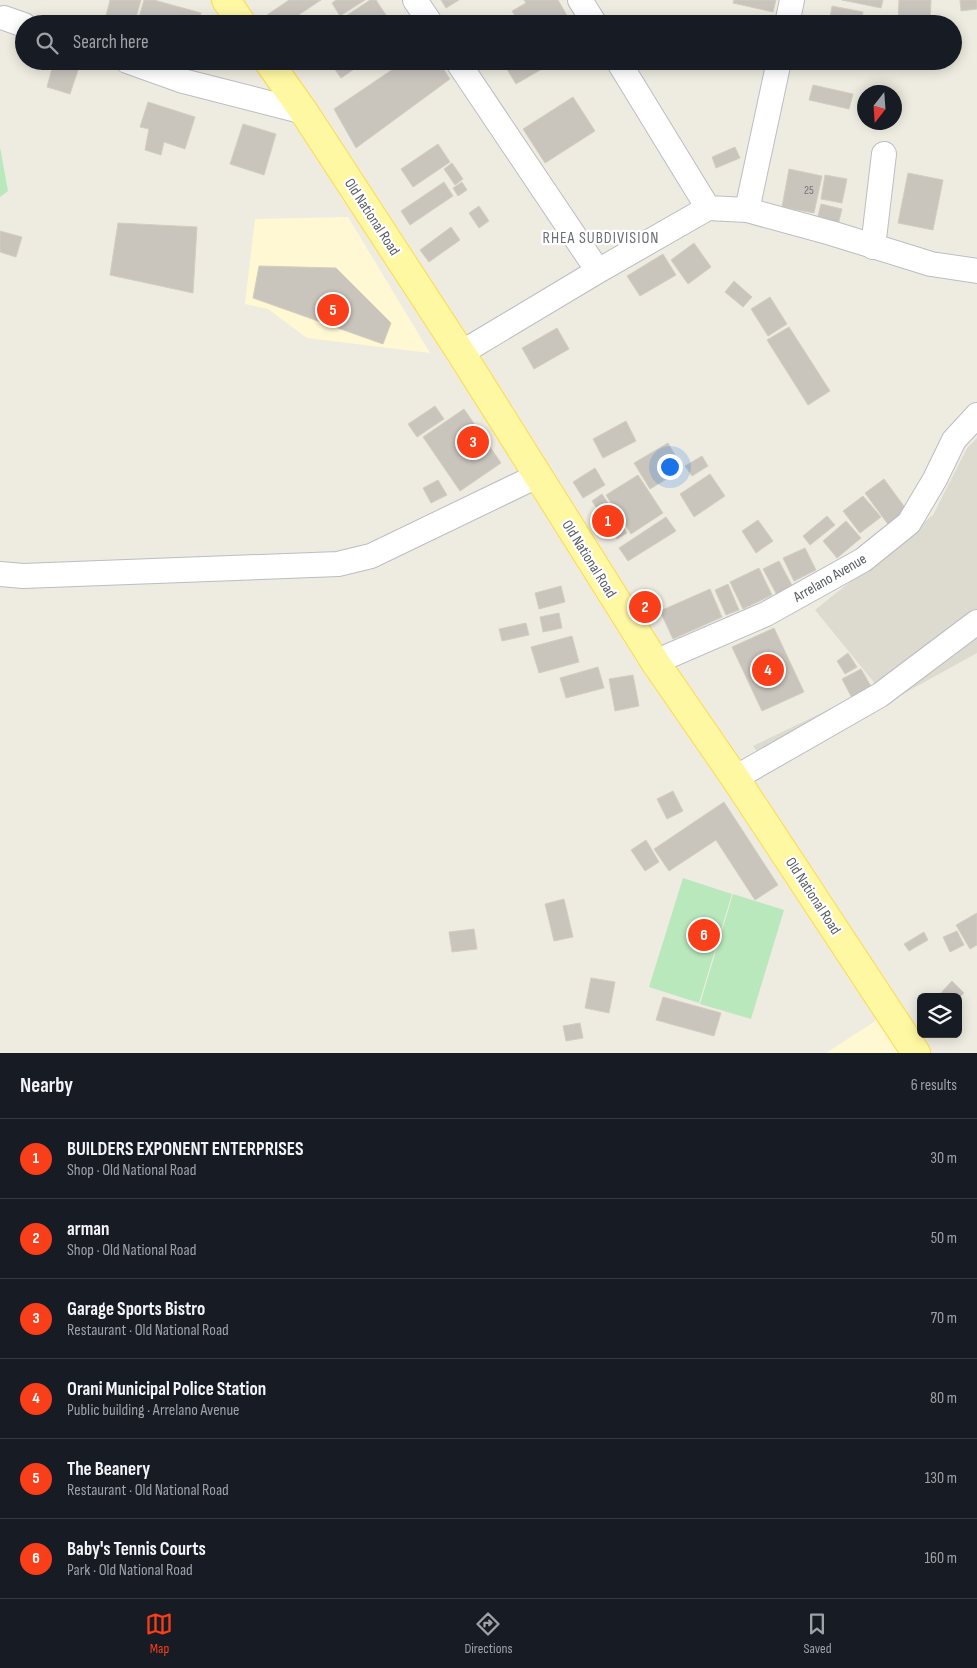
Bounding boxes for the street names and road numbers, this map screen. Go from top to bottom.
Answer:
street label: Old National Road [340,175,404,259]
street label: Old National Road [558,517,620,601]
street label: Arrelano Avenue [789,549,870,607]
street label: Old National Road [781,854,845,938]

